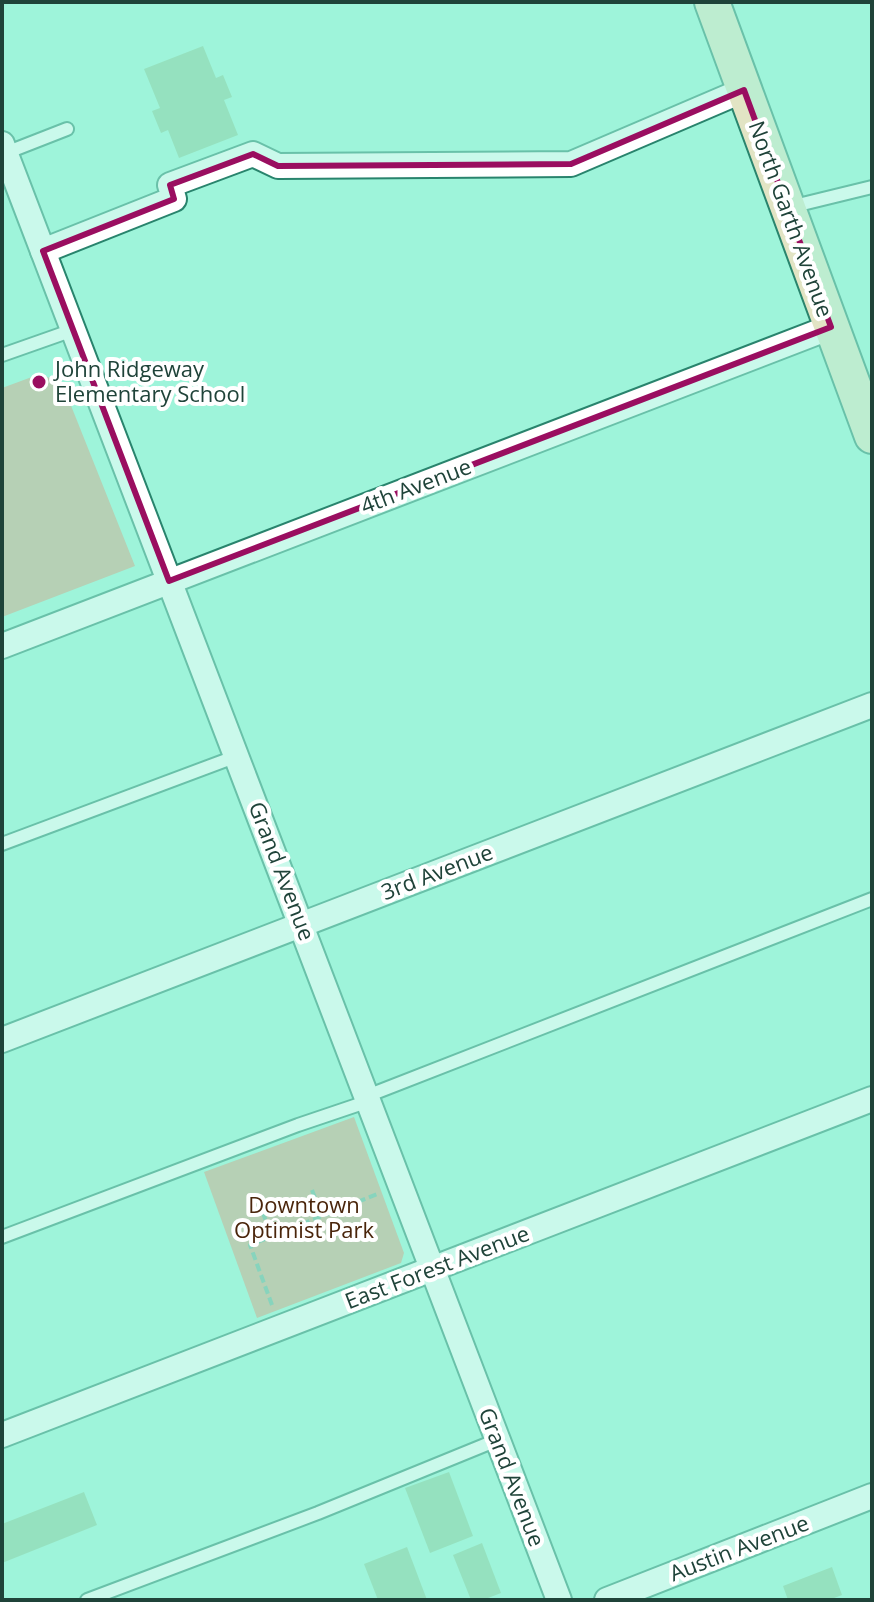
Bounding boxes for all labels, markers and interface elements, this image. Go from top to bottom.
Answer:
street label: North Garth Avenue [742,116,841,321]
place label: John Ridgeway Elementary School [53,353,245,408]
marker: John Ridgeway Elementary School [30,373,48,391]
street label: 4th Avenue [356,450,475,520]
street label: Grand Avenue [243,797,323,944]
street label: 3rd Avenue [376,836,497,906]
park label: Downtown Optimist Park [234,1189,374,1244]
street label: East Forest Avenue [340,1217,533,1315]
street label: Grand Avenue [473,1403,553,1550]
street label: Austin Avenue [665,1507,813,1587]

